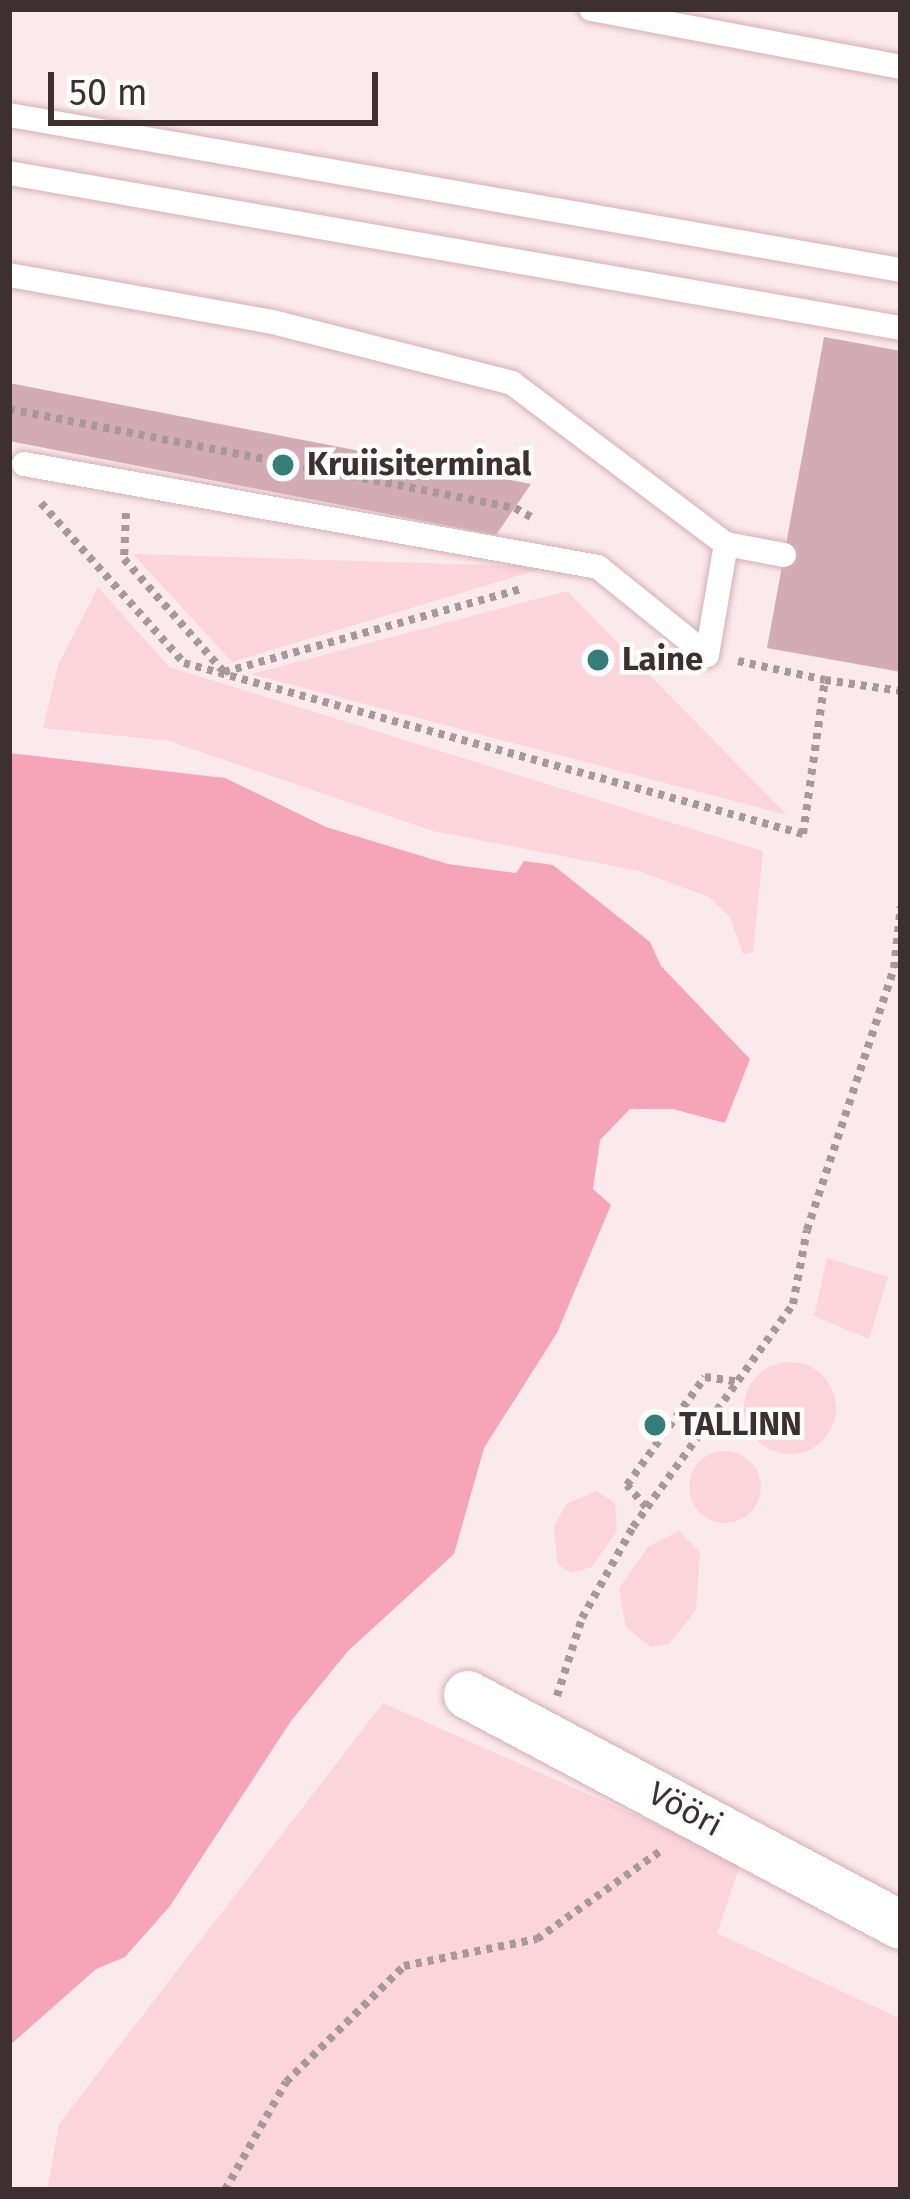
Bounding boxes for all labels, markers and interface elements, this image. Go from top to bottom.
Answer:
scale bar [54,48,384,122]
text: 50 m [69,71,148,115]
place label: Kruiisiterminal [307,445,531,485]
marker: Kruiisiterminal [270,452,296,478]
place label: Laine [622,640,703,680]
marker: Laine [585,647,611,673]
place label: TALLINN [679,1405,802,1445]
marker: TALLINN [642,1412,668,1438]
street label: Vööri [641,1774,729,1846]

